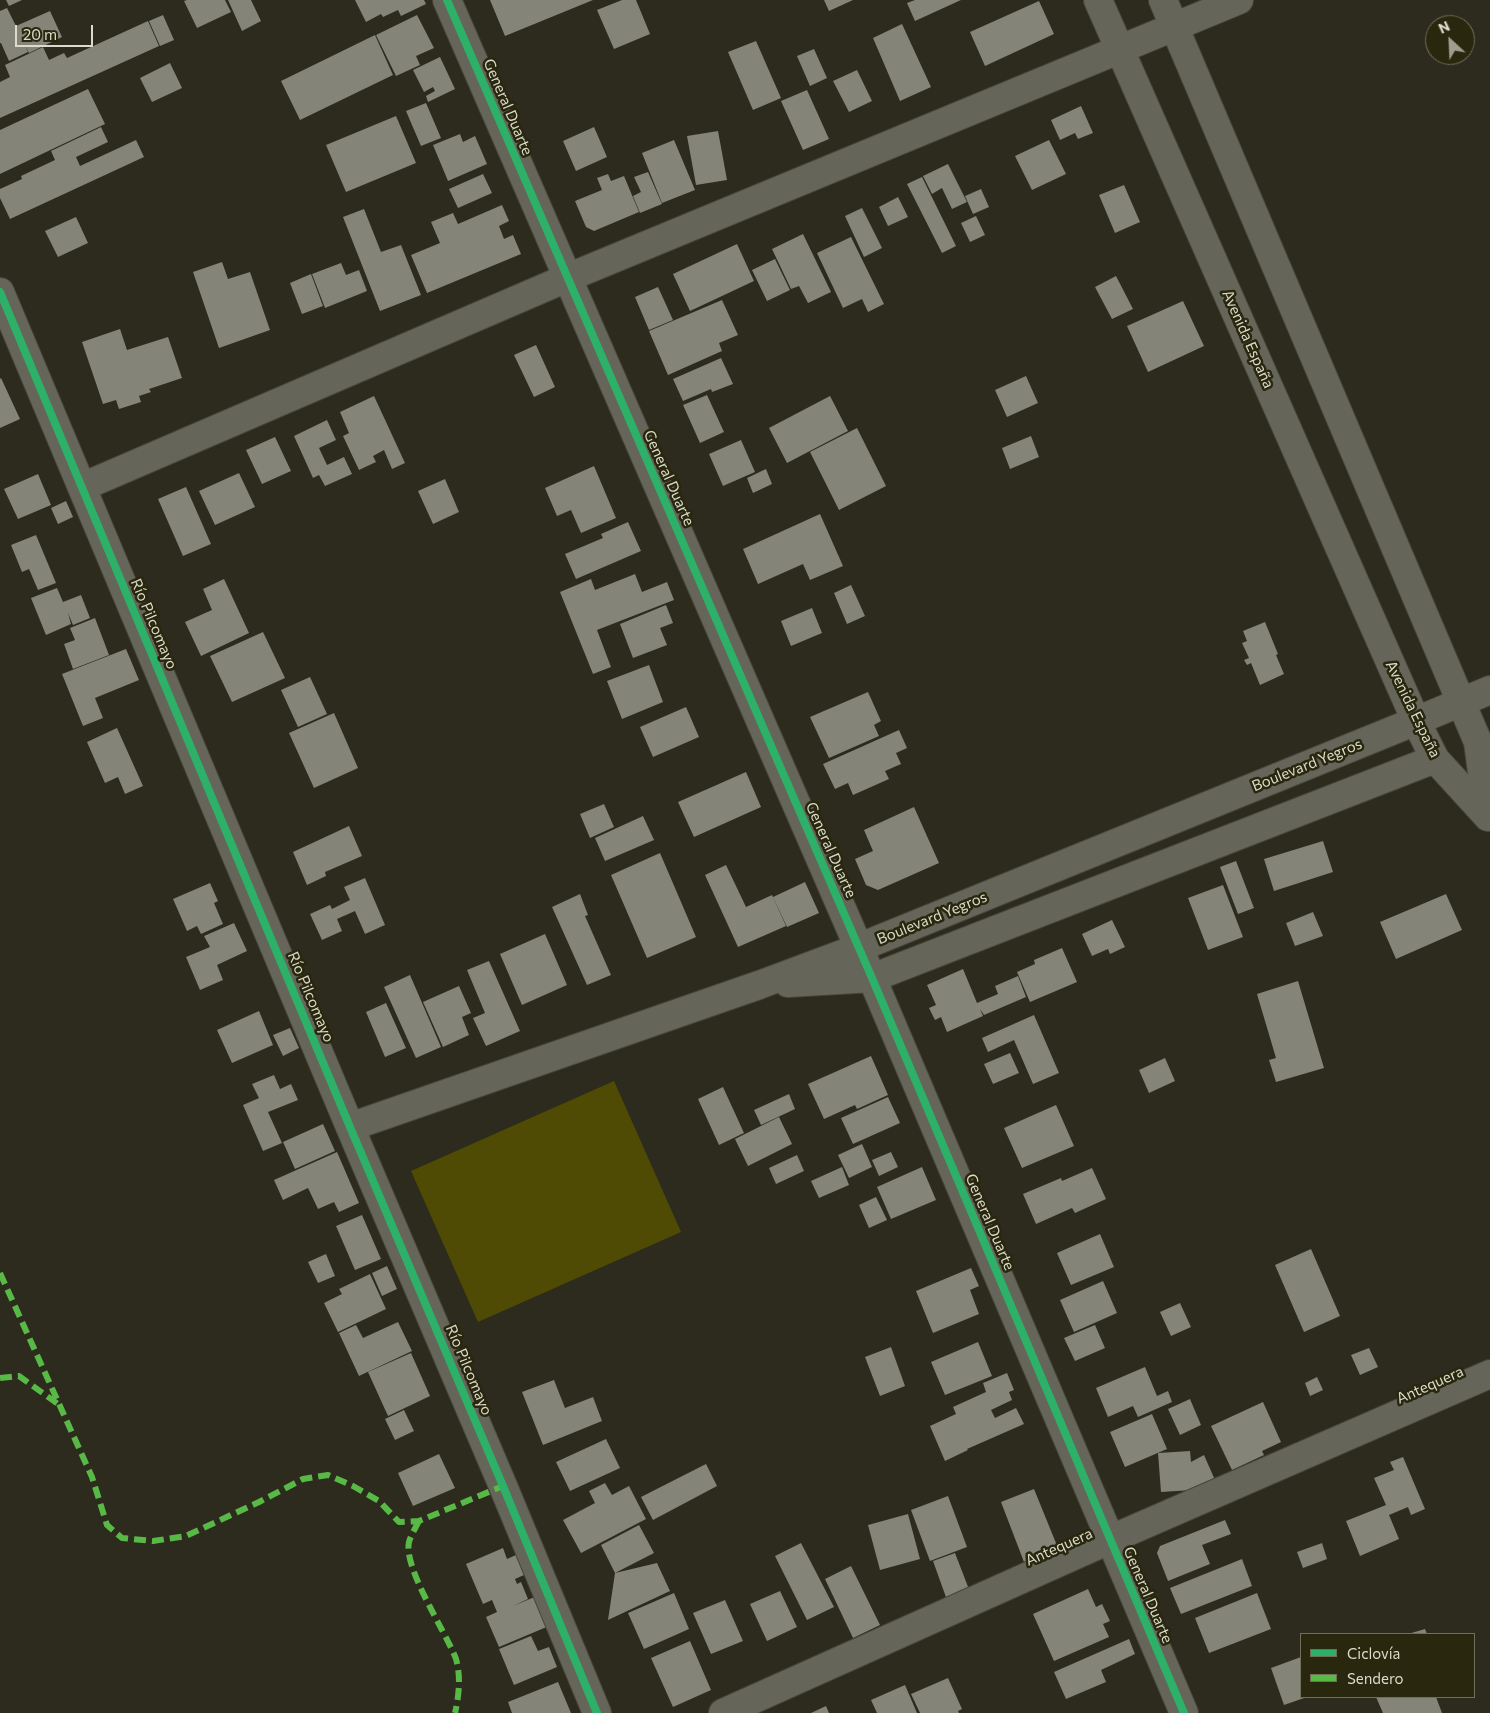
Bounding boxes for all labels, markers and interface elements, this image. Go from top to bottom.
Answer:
scale bar [18,15,95,47]
north arrow [1425,15,1475,65]
text: N [1436,17,1452,37]
text: 20 m [23,25,57,43]
street label: General Duarte [480,56,536,158]
street label: Avenida España [1218,287,1278,391]
street label: General Duarte [640,427,698,529]
street label: Río Pilcomayo [127,576,181,672]
street label: Avenida España [1382,658,1444,760]
street label: Boulevard Yegros [1249,735,1365,795]
street label: General Duarte [802,799,860,901]
street label: Boulevard Yegros [874,888,990,948]
street label: Río Pilcomayo [284,949,338,1045]
street label: General Duarte [962,1171,1018,1273]
street label: Río Pilcomayo [442,1322,496,1418]
street label: Antequera [1394,1362,1466,1408]
street label: Antequera [1023,1524,1095,1570]
street label: General Duarte [1120,1544,1176,1646]
legend [1300,1633,1475,1698]
text: Ciclovía [1347,1644,1400,1662]
text: Sendero [1347,1669,1404,1687]

